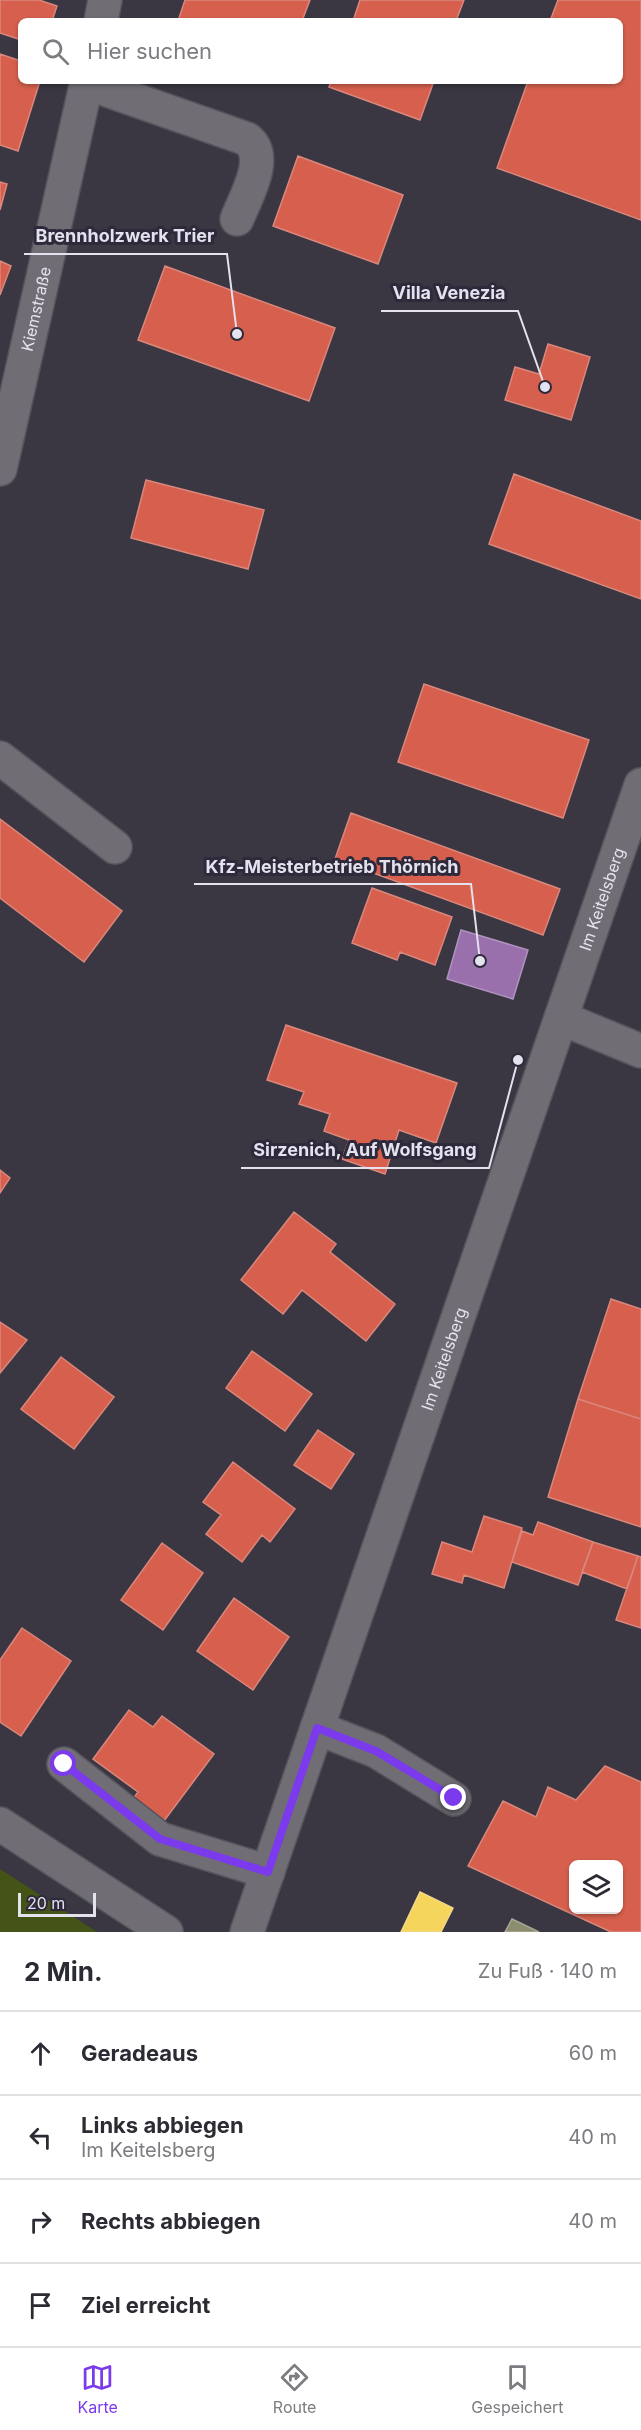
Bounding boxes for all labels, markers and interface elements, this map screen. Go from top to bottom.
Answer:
search box [18,18,623,84]
icon: search [39,35,72,68]
text: Hier suchen [87,38,212,64]
callout: Brennholzwerk Trier [24,218,227,254]
text: Brennholzwerk Trier [36,225,214,246]
street label: Kiemstraße [17,265,55,353]
callout: Villa Venezia [381,275,518,311]
text: Villa Venezia [392,282,506,303]
street label: Im Keitelsberg [575,845,629,953]
callout: Kfz-Meisterbetrieb Thörnich [194,848,471,884]
text: Kfz-Meisterbetrieb Thörnich [206,856,458,877]
callout: Sirzenich, Auf Wolfsgang [241,1132,489,1168]
text: Sirzenich, Auf Wolfsgang [253,1139,477,1160]
street label: Im Keitelsberg [417,1305,471,1413]
route start [50,1750,76,1776]
route end [440,1784,466,1810]
map controls [569,1860,623,1914]
button: layers [569,1860,623,1914]
scale bar [18,1890,96,1918]
text: 20 m [27,1893,65,1913]
text: 2 Min. [24,1956,103,1987]
text: Zu Fuß · 140 m [478,1959,617,1983]
icon: ahead [24,2037,57,2070]
text: Geradeaus [81,2040,198,2066]
text: 60 m [569,2041,617,2065]
text: Links abbiegen [81,2112,244,2138]
icon: left [24,2121,57,2154]
text: 40 m [568,2125,617,2149]
text: Im Keitelsberg [81,2138,215,2162]
icon: right [24,2205,57,2238]
text: Rechts abbiegen [81,2208,261,2234]
text: 40 m [568,2209,617,2233]
icon: arrive [24,2289,57,2322]
text: Ziel erreicht [81,2292,210,2318]
tab: Karte [77,2361,118,2417]
tab: Route [273,2361,316,2417]
tab: Gespeichert [471,2361,563,2417]

